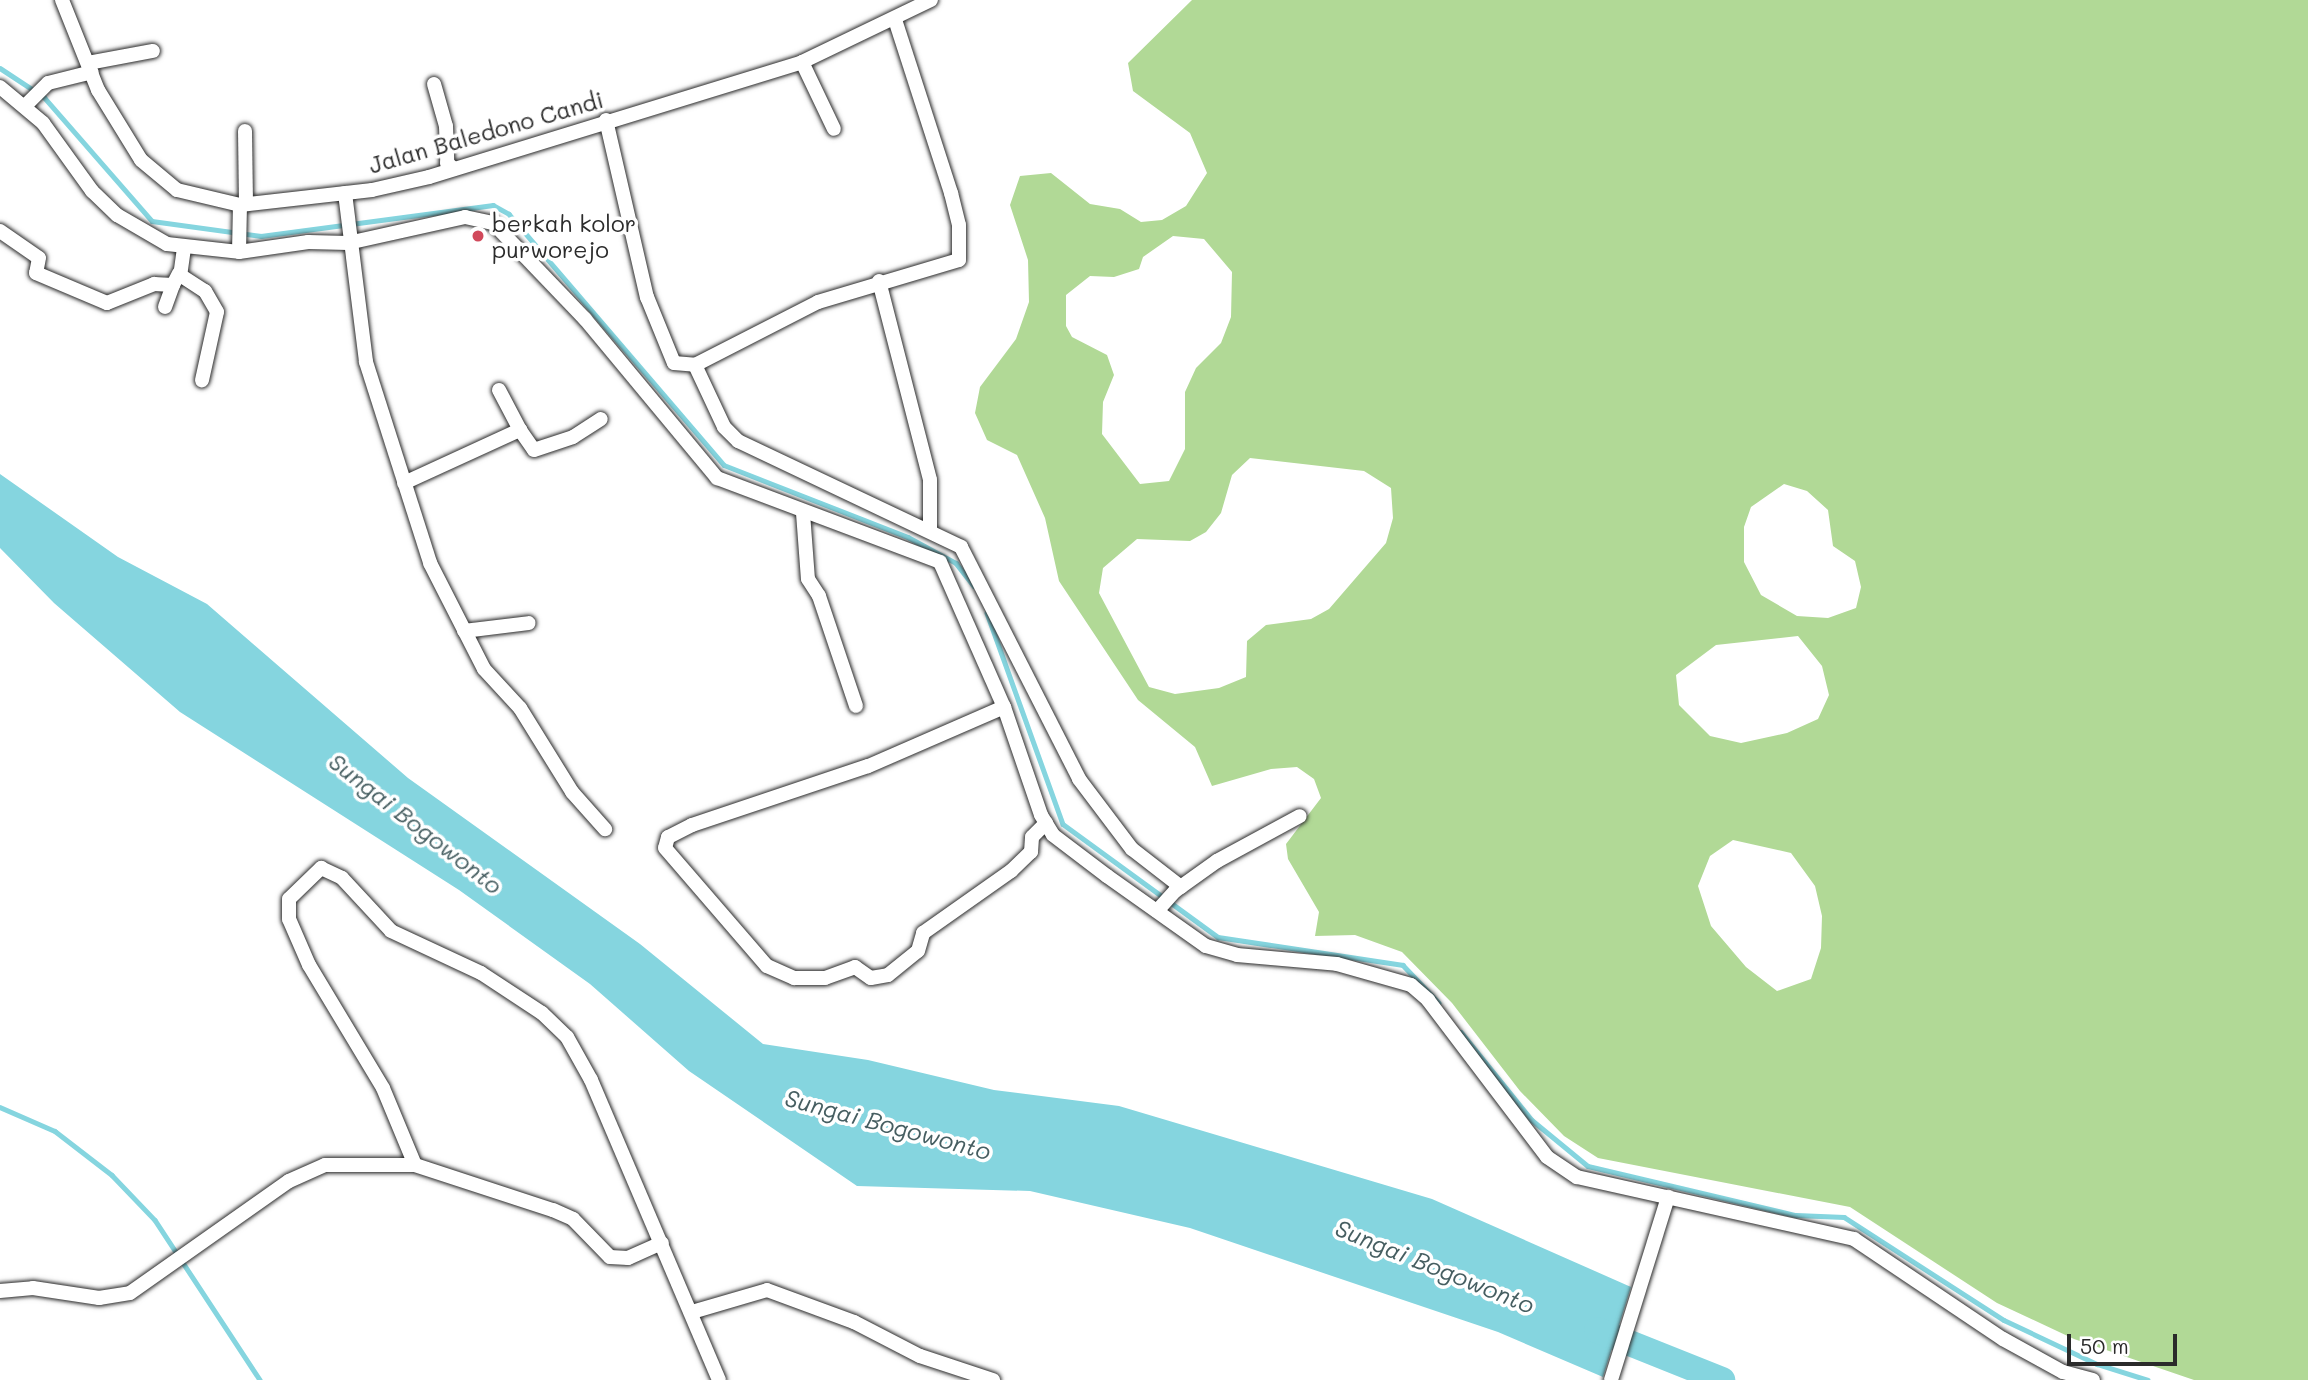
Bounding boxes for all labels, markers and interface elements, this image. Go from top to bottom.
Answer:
street label: Jalan Baledono Candi [365,85,607,179]
place label: berkah kolor purworejo [492,209,636,263]
marker: berkah kolor purworejo [470,228,486,244]
water label: Sungai Bogowonto [324,746,508,900]
water label: Sungai Bogowonto [782,1083,994,1165]
water label: Sungai Bogowonto [1331,1213,1539,1319]
scale bar [2070,1320,2180,1364]
text: 50 m [2080,1332,2129,1359]

